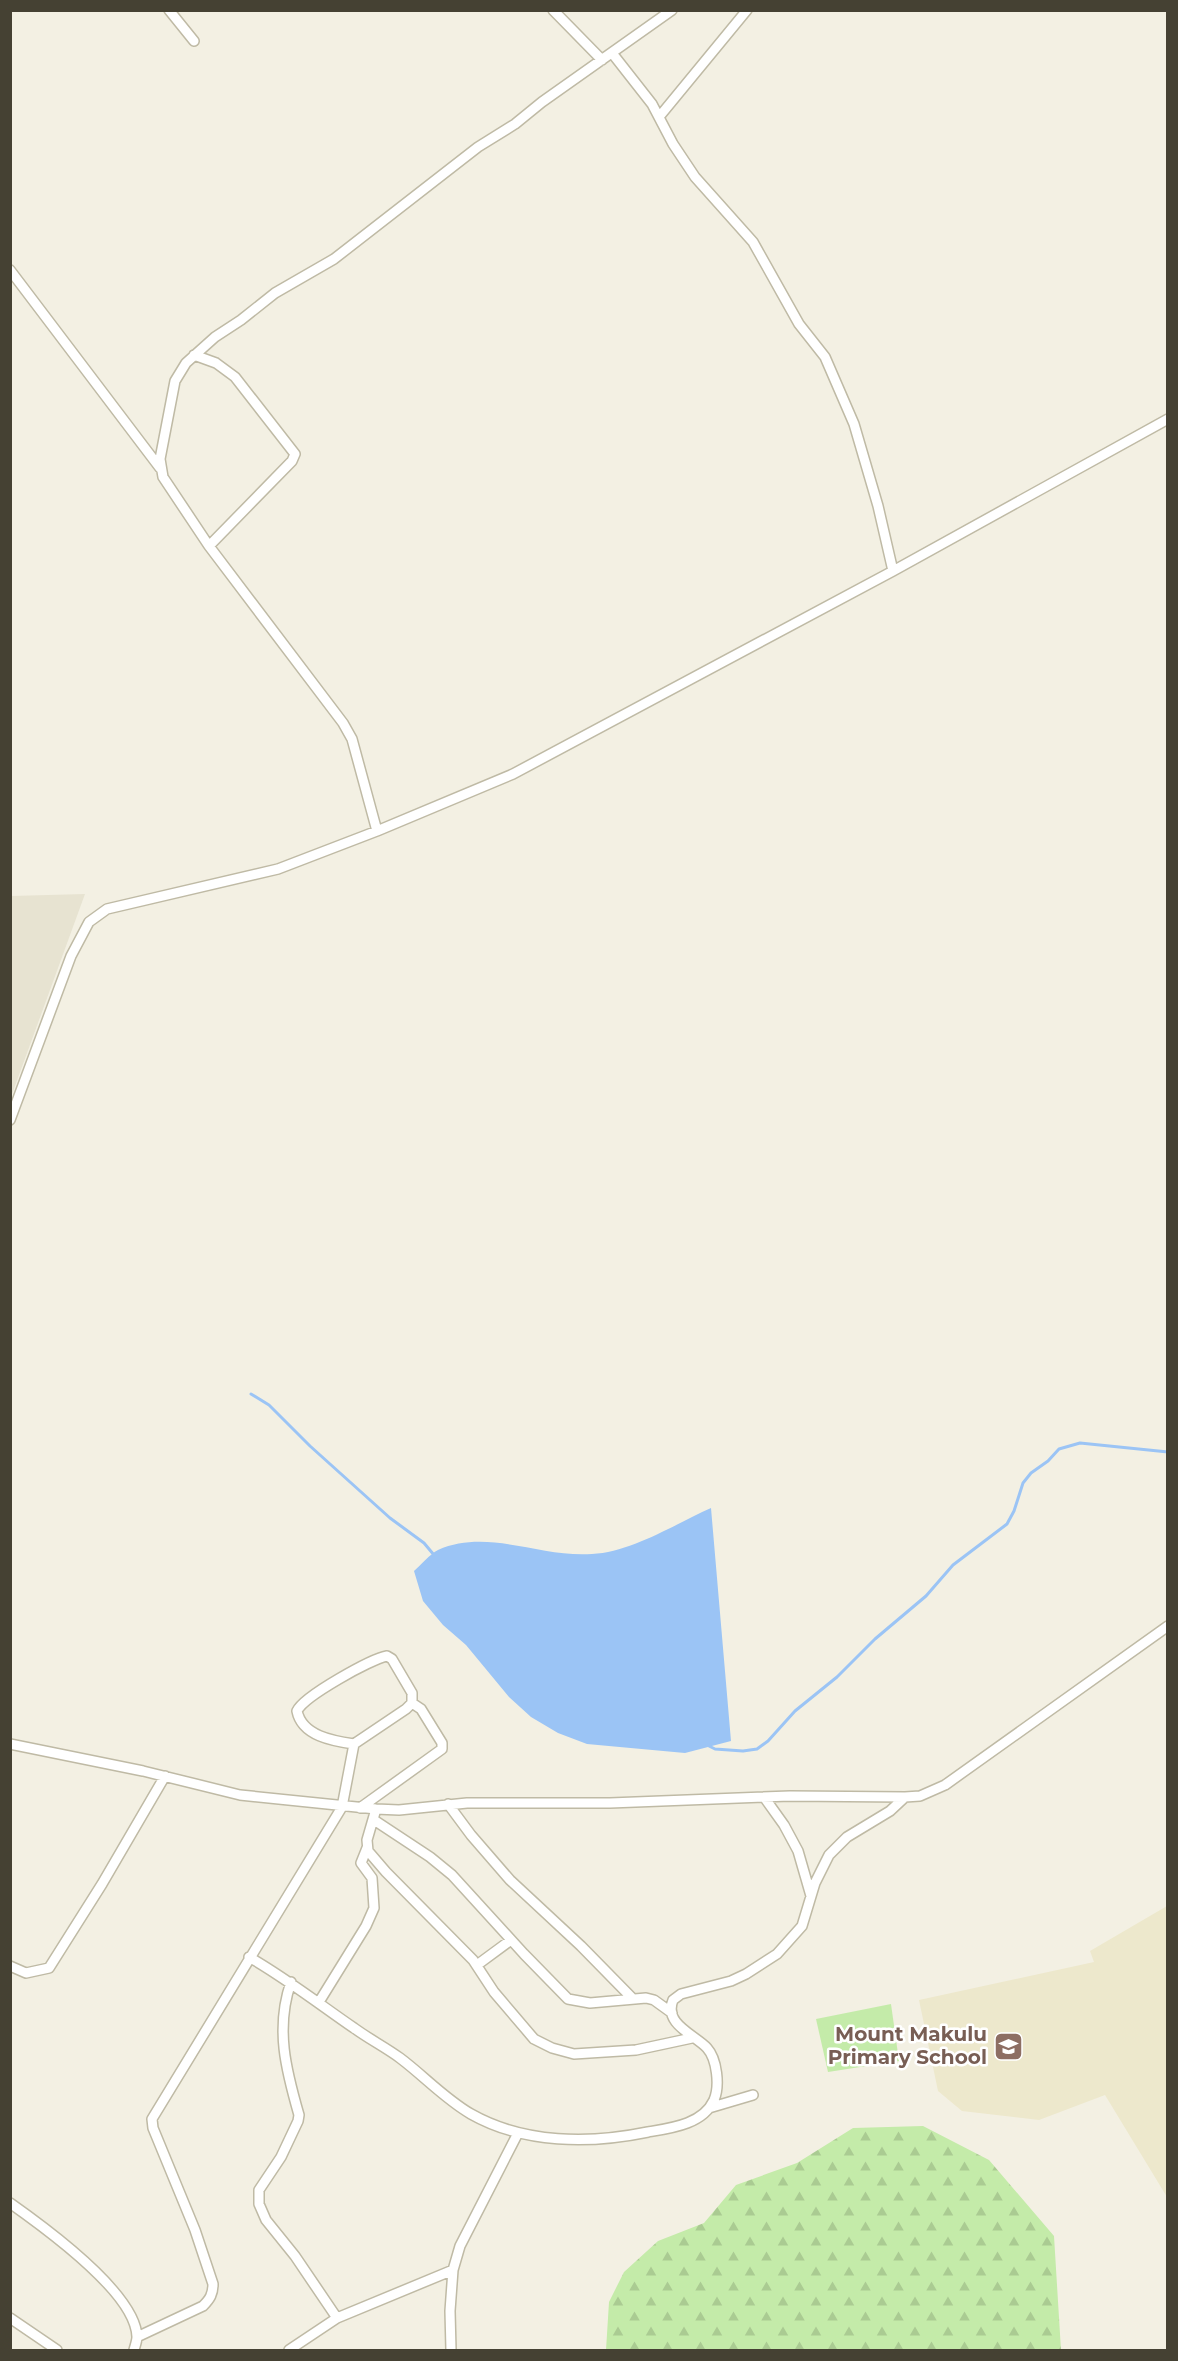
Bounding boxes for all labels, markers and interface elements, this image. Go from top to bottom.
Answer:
place label: Mount Makulu Primary School [828,2022,987,2069]
school or university icon: Mount Makulu Primary School [992,2030,1024,2062]

